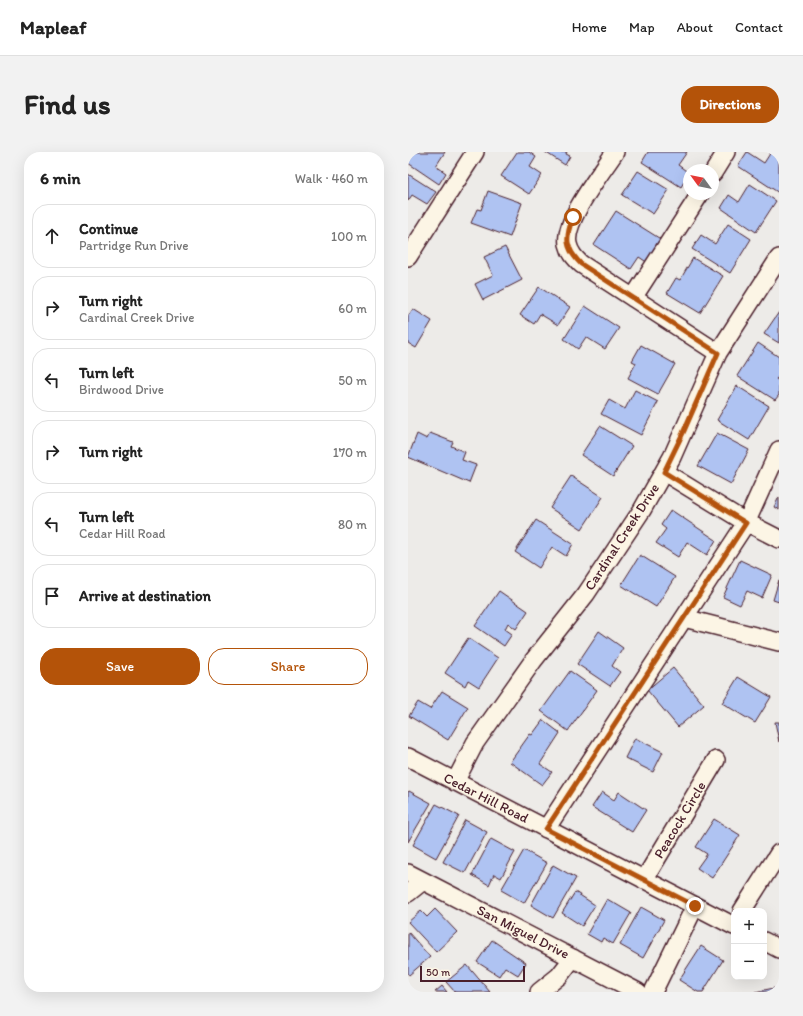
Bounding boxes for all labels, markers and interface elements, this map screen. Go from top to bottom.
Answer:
text: Mapleaf [20,16,86,39]
text: Home [572,19,607,36]
text: Map [629,19,655,36]
text: About [677,19,713,36]
text: Contact [735,19,783,36]
button: Directions [681,86,779,123]
text: Find us [24,87,111,121]
north arrow [683,164,719,200]
text: 6 min [40,168,81,188]
text: Walk · 460 m [295,171,368,186]
route start [564,208,582,226]
text: Continue [79,220,138,238]
icon: ahead [41,225,63,247]
text: 100 m [331,229,367,244]
text: Partridge Run Drive [79,238,189,253]
text: Turn right [79,292,143,310]
icon: right [41,297,63,319]
text: 60 m [338,301,367,316]
text: Cardinal Creek Drive [79,310,195,325]
text: Turn left [79,364,134,382]
icon: left [41,369,63,391]
text: 50 m [338,373,367,388]
text: Birdwood Drive [79,382,164,397]
icon: right [41,441,63,463]
text: Turn right [79,443,143,461]
text: 170 m [333,445,367,460]
street label: Cardinal Creek Drive [581,480,663,594]
text: Turn left [79,508,134,526]
icon: left [41,513,63,535]
text: 80 m [338,517,367,532]
text: Cedar Hill Road [79,526,166,541]
icon: arrive [41,585,63,607]
text: Arrive at destination [79,587,211,605]
button: Save [40,648,200,685]
button: Share [208,648,368,685]
street label: Cedar Hill Road [441,769,532,827]
street label: Peacock Circle [650,778,710,862]
route end [686,897,704,915]
street label: San Miguel Drive [474,901,572,963]
map controls [731,908,767,980]
button: + [731,908,767,944]
button: − [731,944,767,980]
scale bar [420,964,525,983]
text: 50 m [426,966,450,979]

